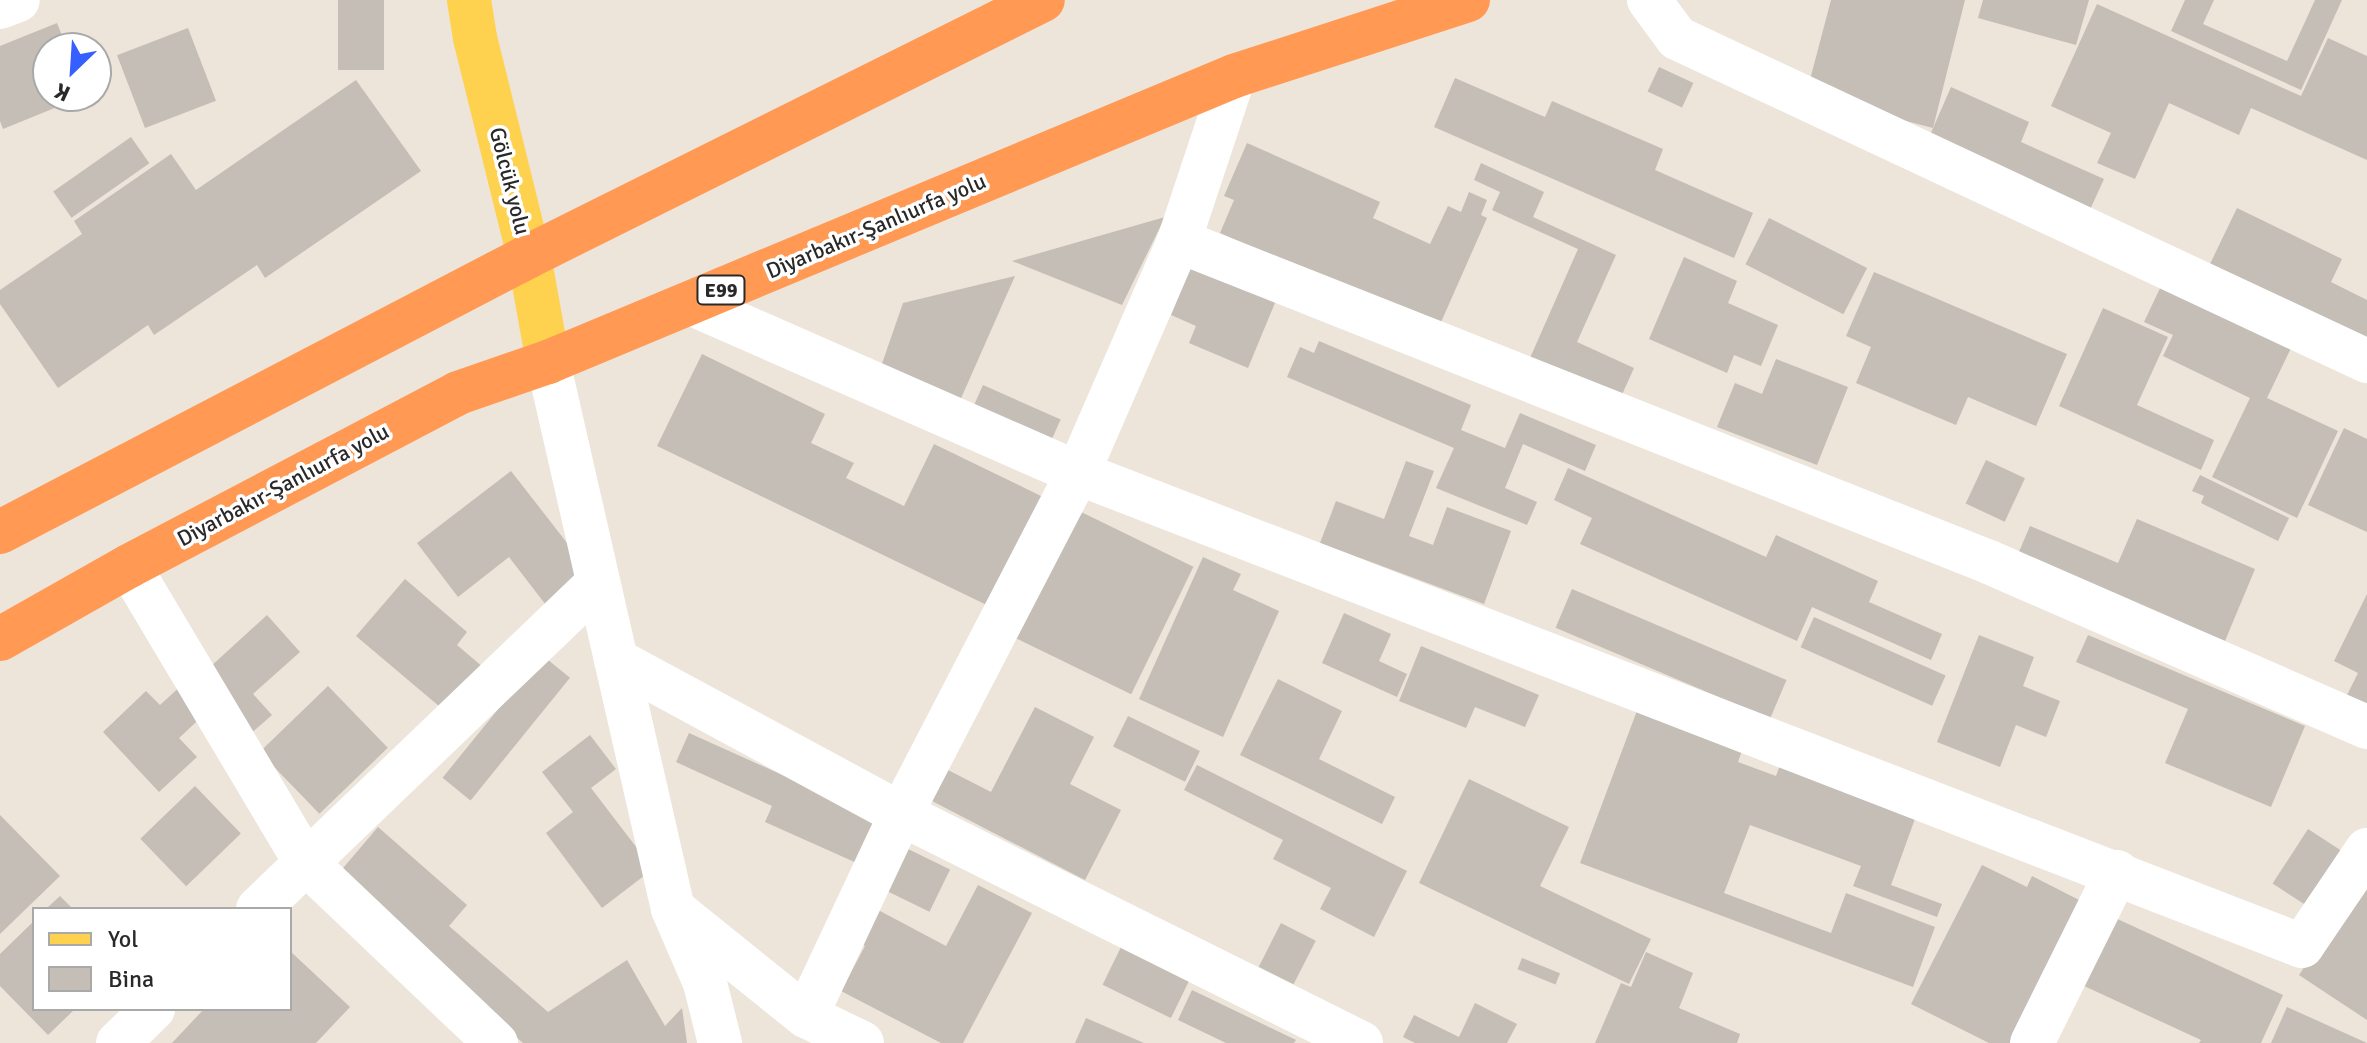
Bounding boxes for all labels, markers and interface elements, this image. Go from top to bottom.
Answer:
north arrow [32,32,112,112]
text: K [51,77,74,108]
street label: Gölcük yolu [484,125,536,237]
street label: Diyarbakır-Şanlıurfa yolu [762,168,990,284]
road number: E99 [695,274,747,306]
street label: Diyarbakır-Şanlıurfa yolu [173,418,393,552]
legend [32,907,292,1011]
text: Yol [108,924,138,954]
text: Bina [108,964,154,994]

